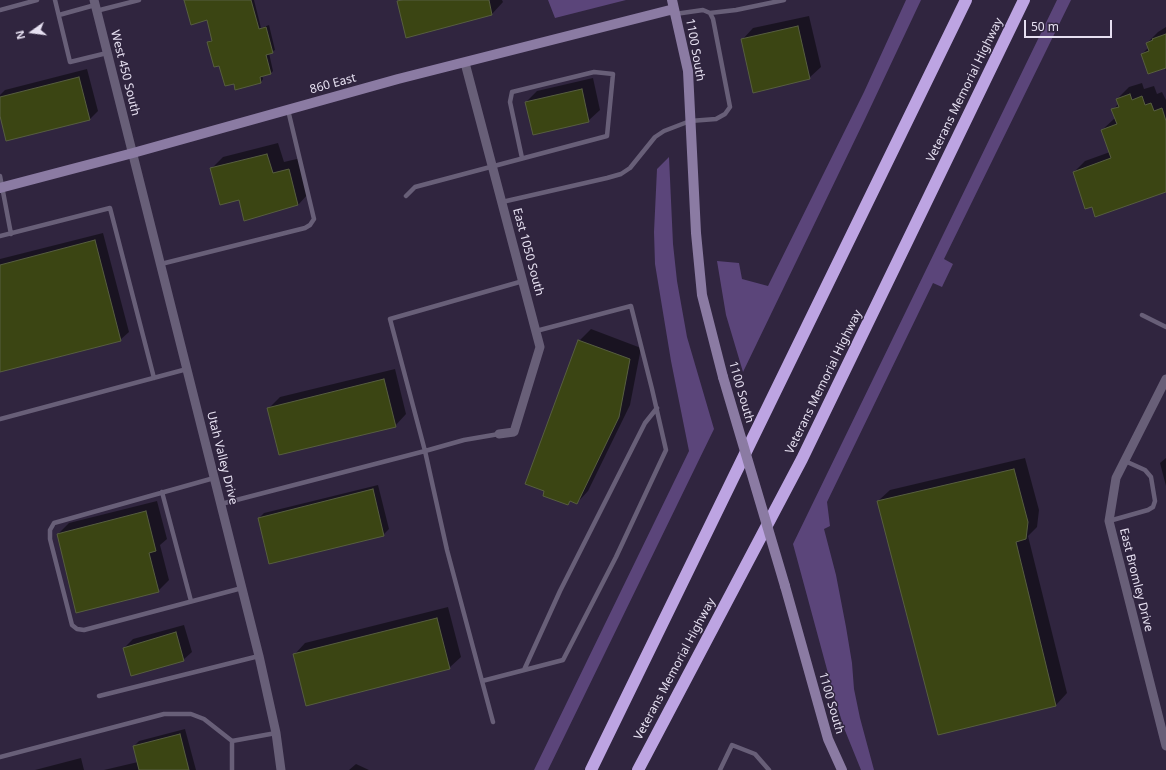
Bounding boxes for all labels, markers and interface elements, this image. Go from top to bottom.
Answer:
north arrow [12,12,52,52]
scale bar [1026,12,1114,38]
street label: Veterans Memorial Highway [924,15,1006,165]
street label: 1100 South [682,17,708,83]
text: 50 m [1031,18,1059,35]
text: N [12,29,28,41]
street label: West 450 South [107,29,143,117]
street label: 860 East [308,71,358,97]
street label: East 1050 South [509,207,547,297]
street label: Veterans Memorial Highway [783,307,865,457]
street label: 1100 South [725,359,757,425]
street label: Utah Valley Drive [203,410,241,506]
street label: East Bromley Drive [1116,527,1156,633]
street label: Veterans Memorial Highway [631,596,719,742]
street label: 1100 South [815,670,847,736]

